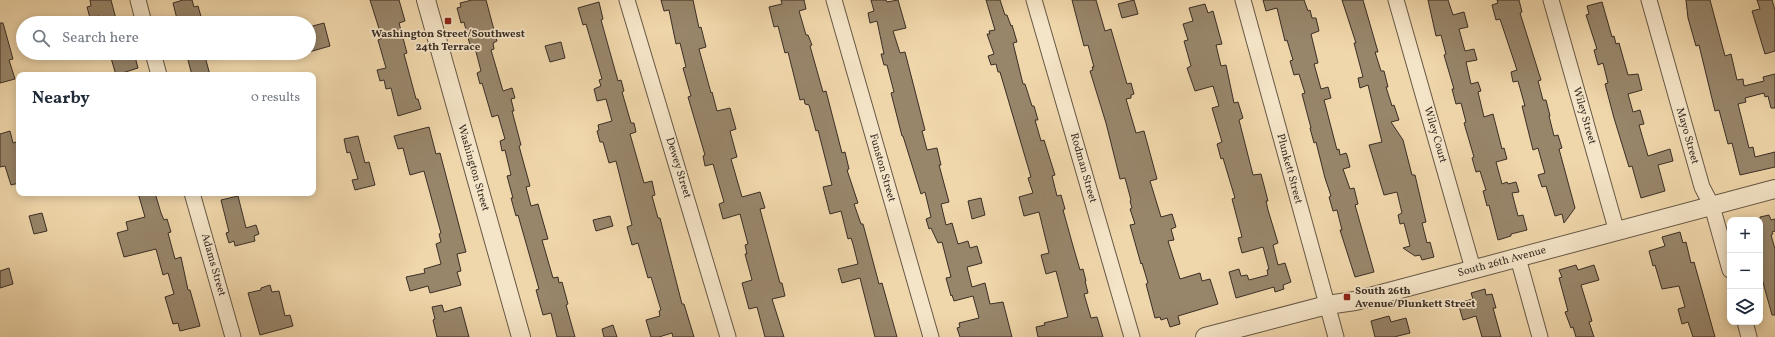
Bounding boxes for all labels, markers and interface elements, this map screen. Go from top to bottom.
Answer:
search box [16,16,316,60]
marker: Washington Street/Southwest 24th Terrace [443,16,453,26]
icon: search [30,27,52,49]
place label: Washington Street/Southwest 24th Terrace [371,27,525,55]
text: Search here [62,28,139,49]
street label: Wiley Street [1569,86,1599,147]
text: Nearby [32,87,90,110]
text: 0 results [251,89,300,107]
street label: Wiley Court [1420,105,1450,165]
street label: Mayo Street [1672,106,1702,166]
street label: Washington Street [453,123,493,213]
street label: Rodman Street [1066,131,1100,205]
street label: Funston Street [865,132,899,204]
street label: Plunkett Street [1272,132,1306,206]
street label: Dewey Street [662,136,694,201]
map controls [1727,217,1763,325]
button: + [1727,217,1763,253]
street label: Adams Street [197,232,229,298]
street label: South 26th Avenue [1456,243,1548,281]
button: − [1727,253,1763,289]
place label: South 26th Avenue/Plunkett Street [1355,284,1475,312]
button: layers [1727,289,1763,325]
marker: South 26th Avenue/Plunkett Street [1342,292,1352,302]

